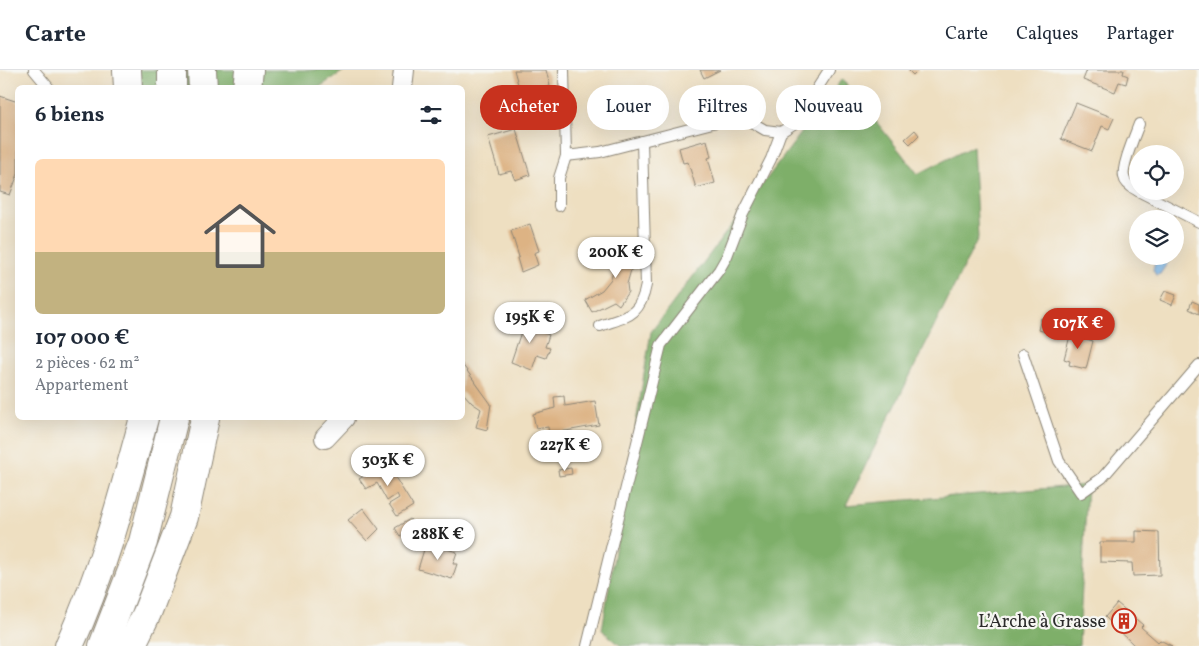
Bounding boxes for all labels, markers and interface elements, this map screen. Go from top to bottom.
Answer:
text: Carte [25,18,86,52]
text: Carte [945,22,988,47]
text: Calques [1016,22,1078,47]
text: Partager [1106,22,1174,47]
chip: Acheter [480,85,577,130]
chip: Louer [587,85,669,130]
chip: Filtres [679,85,766,130]
chip: Nouveau [776,85,881,130]
text: 6 biens [35,101,105,130]
icon: filters [417,101,445,129]
map controls [1129,145,1184,265]
button: locate [1129,145,1184,200]
icon: home [195,191,285,281]
button: layers [1129,210,1184,265]
pin: 200K € [575,236,657,279]
text: 200K € [589,242,643,264]
pin: 195K € [489,302,571,344]
text: 195K € [505,307,555,329]
pin: 107K € [1037,308,1119,350]
text: 107K € [1053,313,1103,335]
text: 107 000 € [35,324,130,353]
text: 2 pièces · 62 m² [35,353,139,375]
text: Appartement [35,375,129,397]
pin: 227K € [524,430,606,472]
text: 227K € [540,435,590,457]
pin: 303K € [347,444,429,487]
text: 303K € [362,450,414,472]
pin: 288K € [397,518,479,561]
text: 288K € [412,524,464,546]
building icon: L’Arche à Grasse [1111,608,1137,634]
place label: L’Arche à Grasse [978,610,1106,635]

